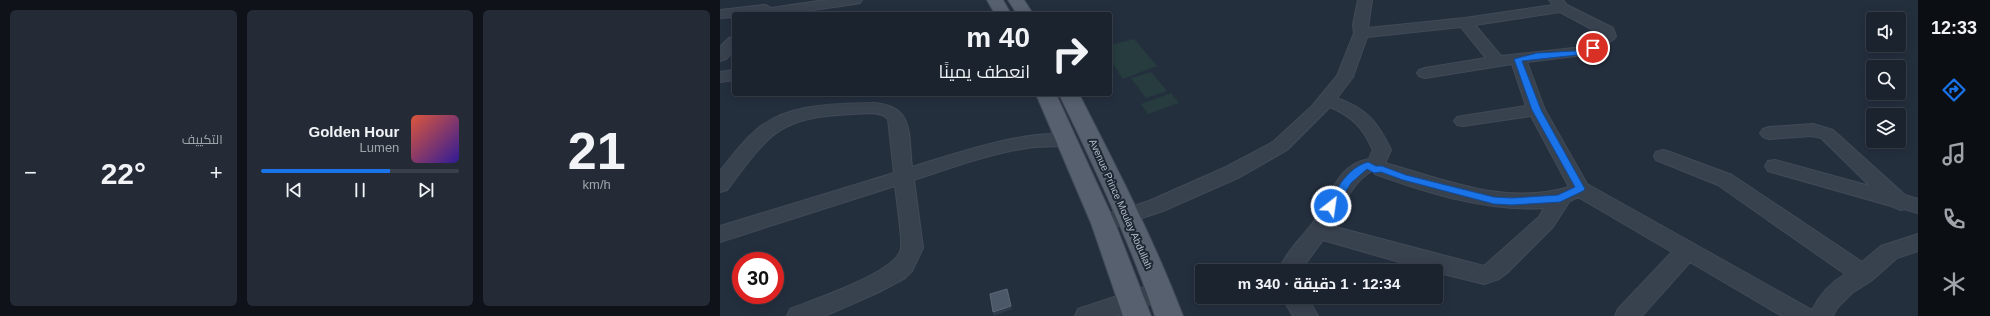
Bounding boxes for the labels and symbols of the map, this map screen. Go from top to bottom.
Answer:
pin [1576,31,1610,65]
street label: Avenue Prince Moulay Abdullah [1087,137,1155,271]
position arrow [1310,185,1352,227]
speed limit sign: 30 [732,252,784,304]

